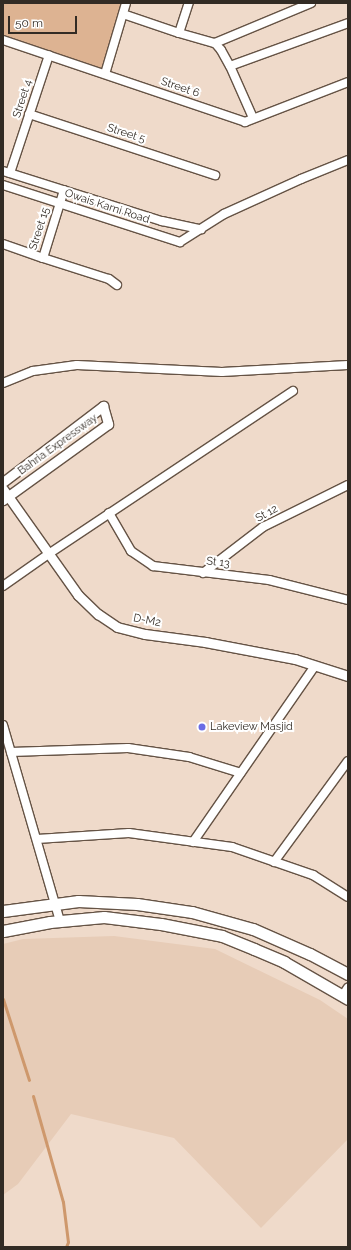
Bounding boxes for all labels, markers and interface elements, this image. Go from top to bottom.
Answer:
scale bar [10,8,79,34]
text: 50 m [15,16,43,30]
street label: Street 6 [159,75,201,101]
street label: Street 4 [11,78,35,120]
street label: Street 5 [105,122,147,146]
street label: Owais Karni Road [63,187,151,227]
street label: Street 15 [27,206,53,252]
street label: Bahria Expressway [16,412,100,478]
street label: St 12 [254,503,280,525]
street label: St 13 [205,555,231,571]
street label: D-M2 [132,612,162,630]
place label: Lakeview Masjid [210,720,293,734]
marker: Lakeview Masjid [197,722,207,732]

